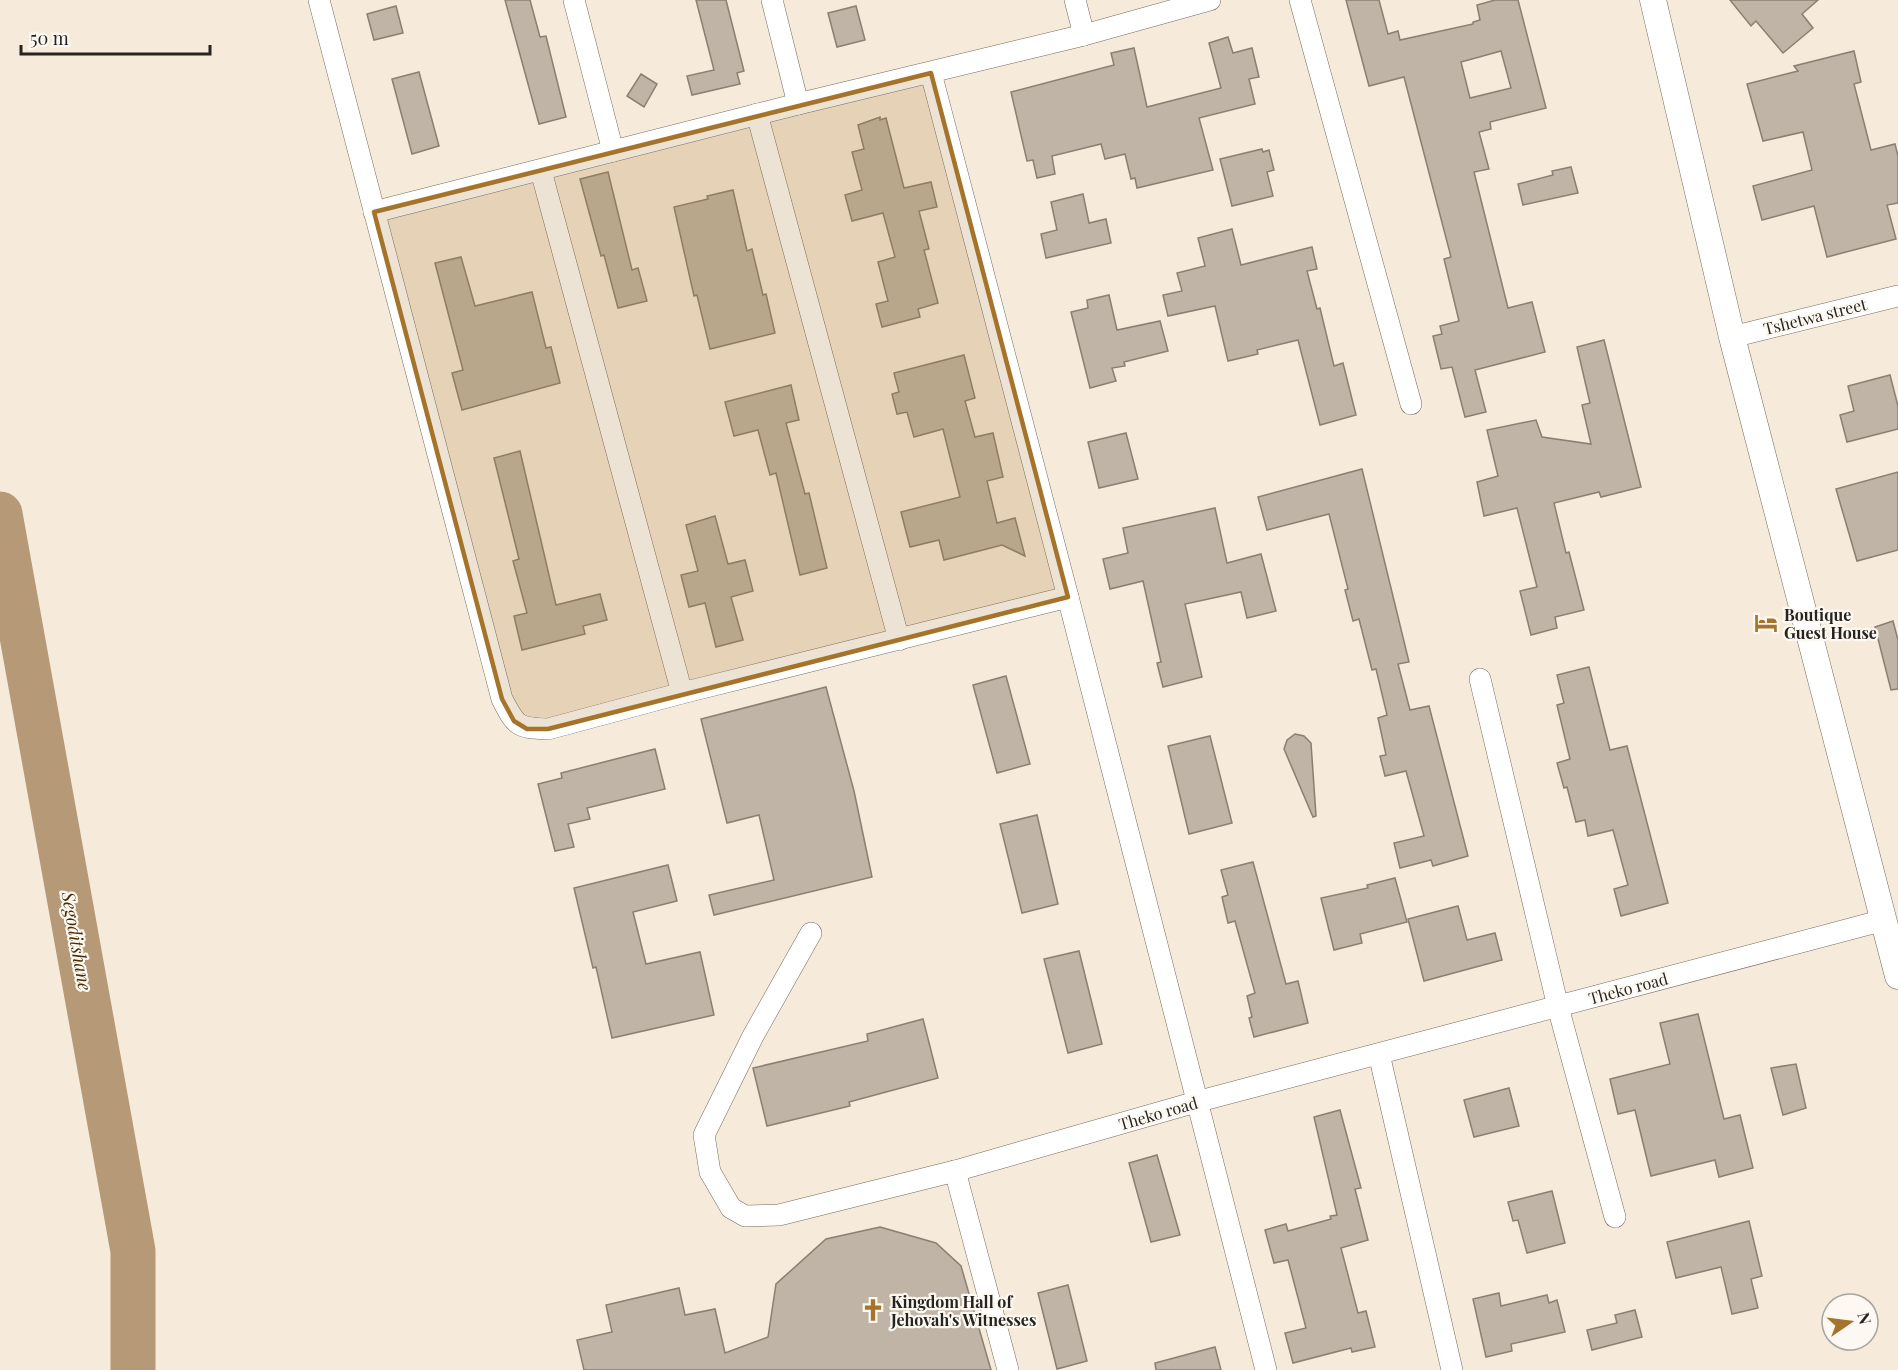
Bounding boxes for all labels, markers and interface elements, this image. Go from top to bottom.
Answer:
scale bar [21,18,210,56]
text: 50 m [30,26,69,50]
street label: Tshetwa street [1761,293,1869,339]
place label: Boutique Guest House [1784,604,1877,643]
hotel icon: Boutique Guest House [1753,610,1779,636]
water label: Segoditshane [56,889,98,993]
street label: Theko road [1586,967,1670,1009]
street label: Theko road [1116,1092,1200,1134]
place label: Kingdom Hall of Jehovah's Witnesses [890,1291,1036,1330]
north arrow [1820,1292,1880,1352]
church icon: Kingdom Hall of Jehovah's Witnesses [860,1297,886,1323]
text: N [1853,1310,1877,1327]

